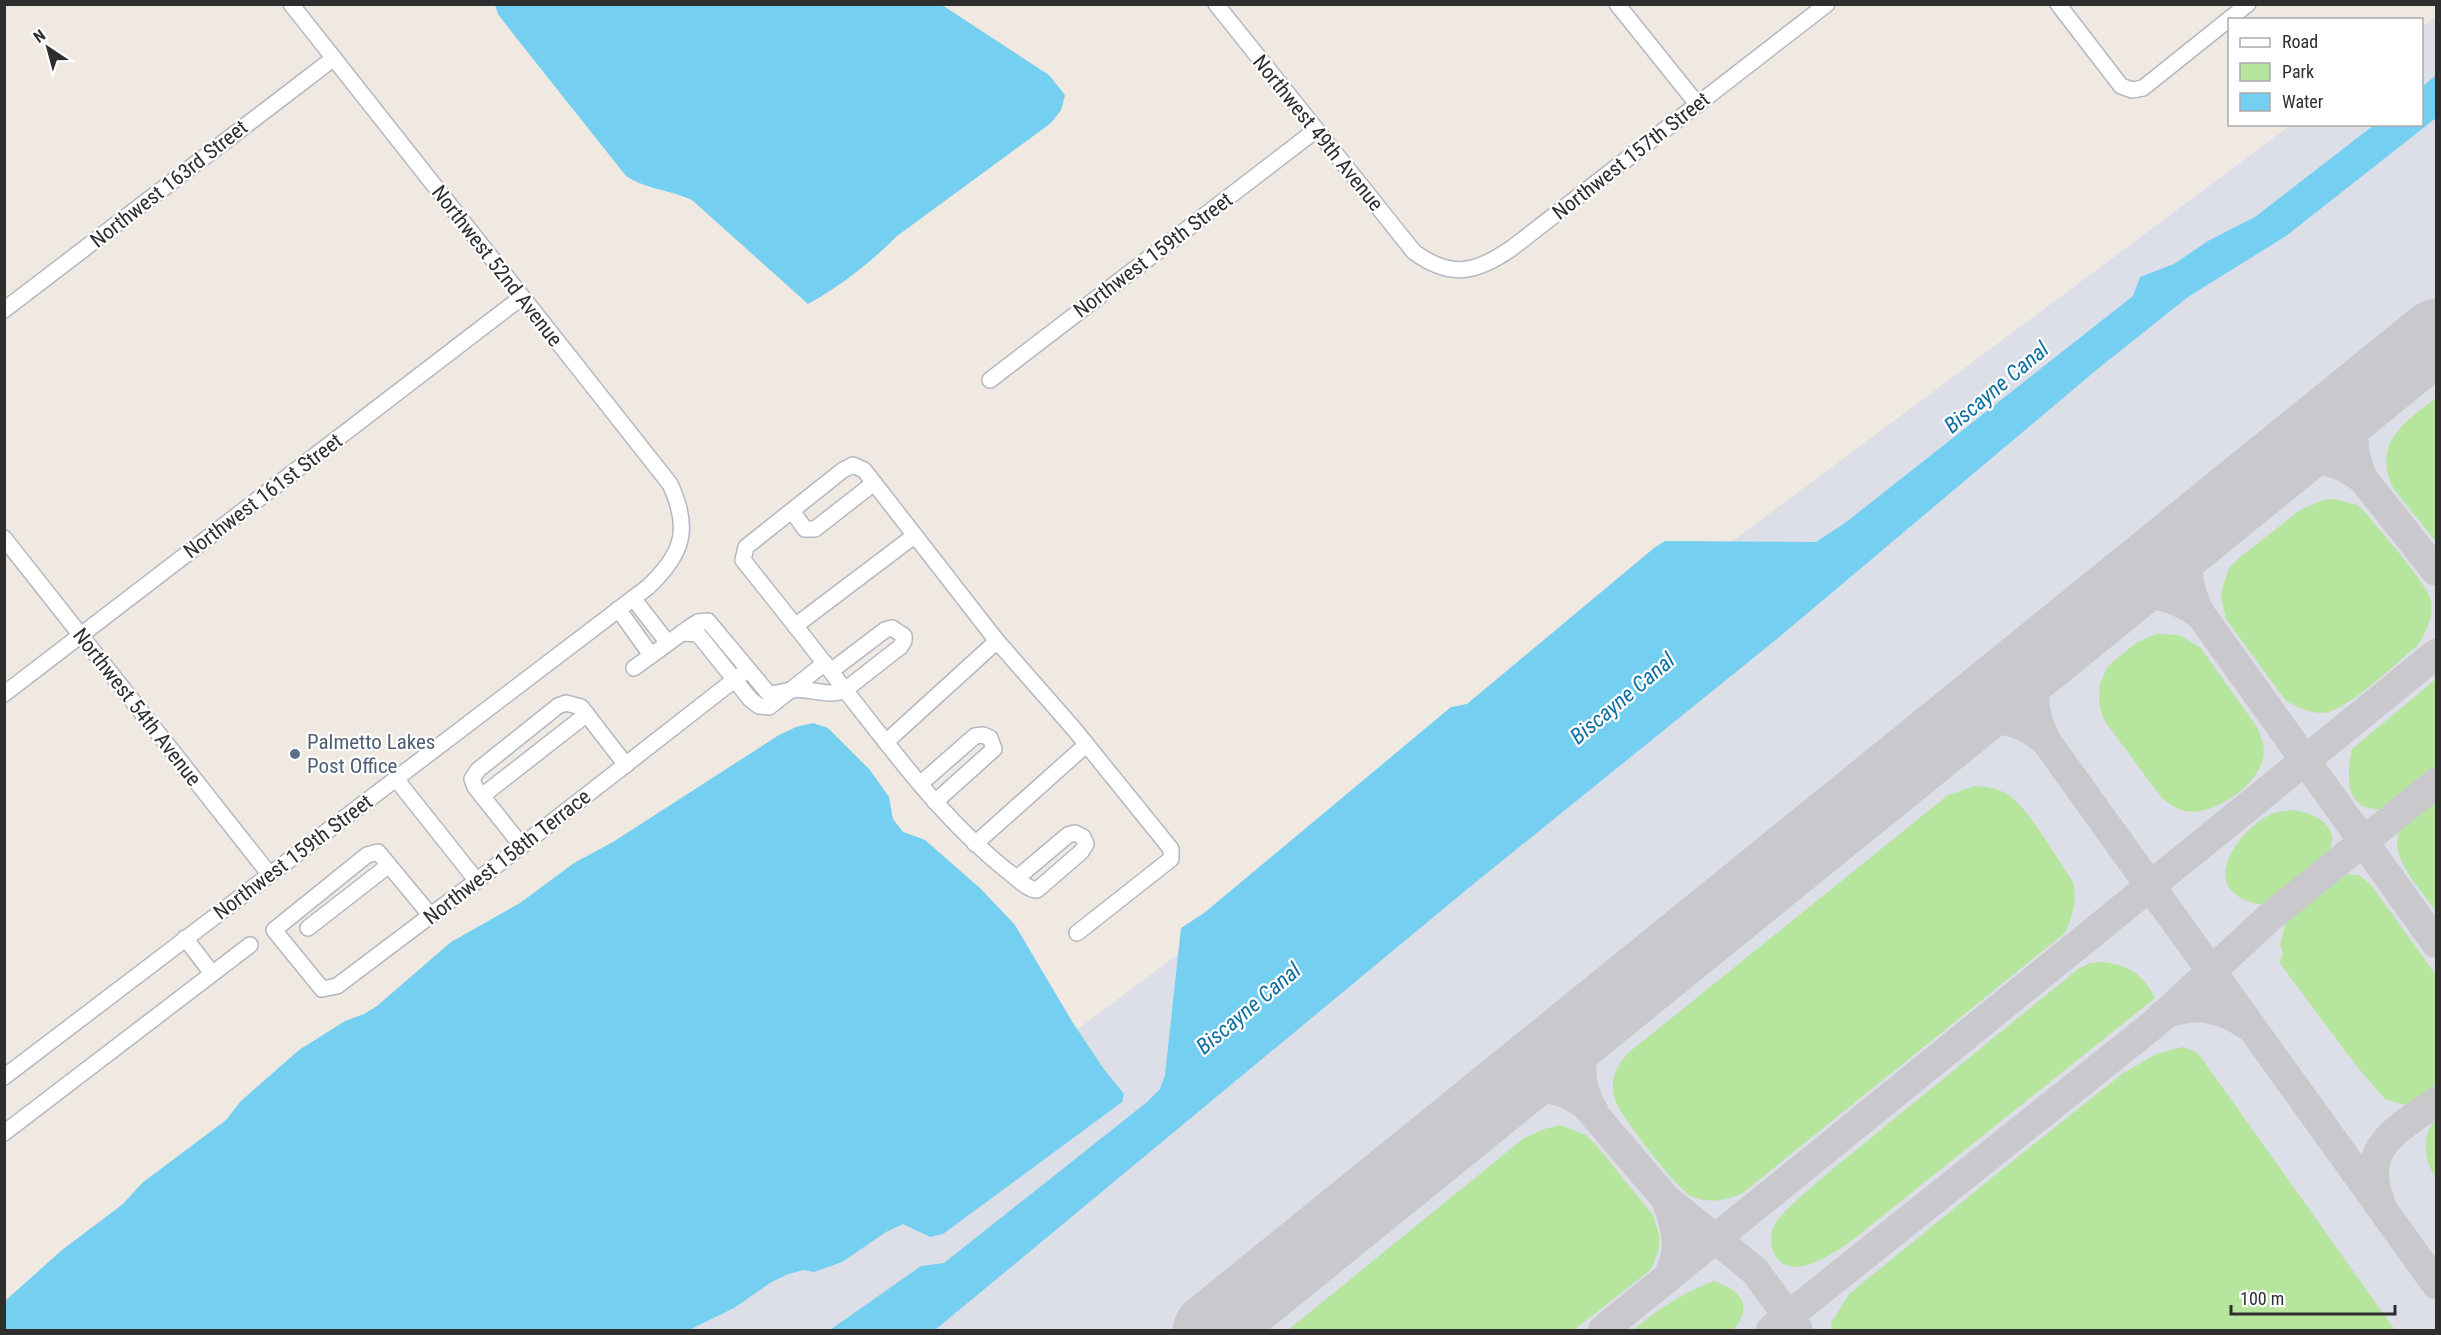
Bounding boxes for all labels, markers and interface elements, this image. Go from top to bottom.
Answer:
north arrow [18,18,78,78]
legend [2228,18,2423,126]
text: N [30,26,49,47]
text: Road [2282,31,2318,52]
street label: Northwest 49th Avenue [1248,50,1388,216]
text: Park [2282,61,2314,82]
street label: Northwest 157th Street [1548,87,1714,225]
text: Water [2282,91,2324,112]
street label: Northwest 163rd Street [86,115,252,253]
street label: Northwest 52nd Avenue [427,181,567,351]
street label: Northwest 159th Street [1069,188,1237,322]
water label: Biscayne Canal [1939,336,2054,438]
street label: Northwest 161st Street [179,429,347,563]
street label: Northwest 54th Avenue [68,623,206,791]
water label: Biscayne Canal [1565,647,1680,749]
place label: Palmetto Lakes Post Office [307,730,435,778]
marker: Palmetto Lakes Post Office [288,747,302,761]
street label: Northwest 158th Terrace [419,784,595,929]
street label: Northwest 159th Street [209,790,377,924]
water label: Biscayne Canal [1191,957,1306,1059]
scale bar [2231,1278,2394,1316]
text: 100 m [2240,1288,2284,1309]

